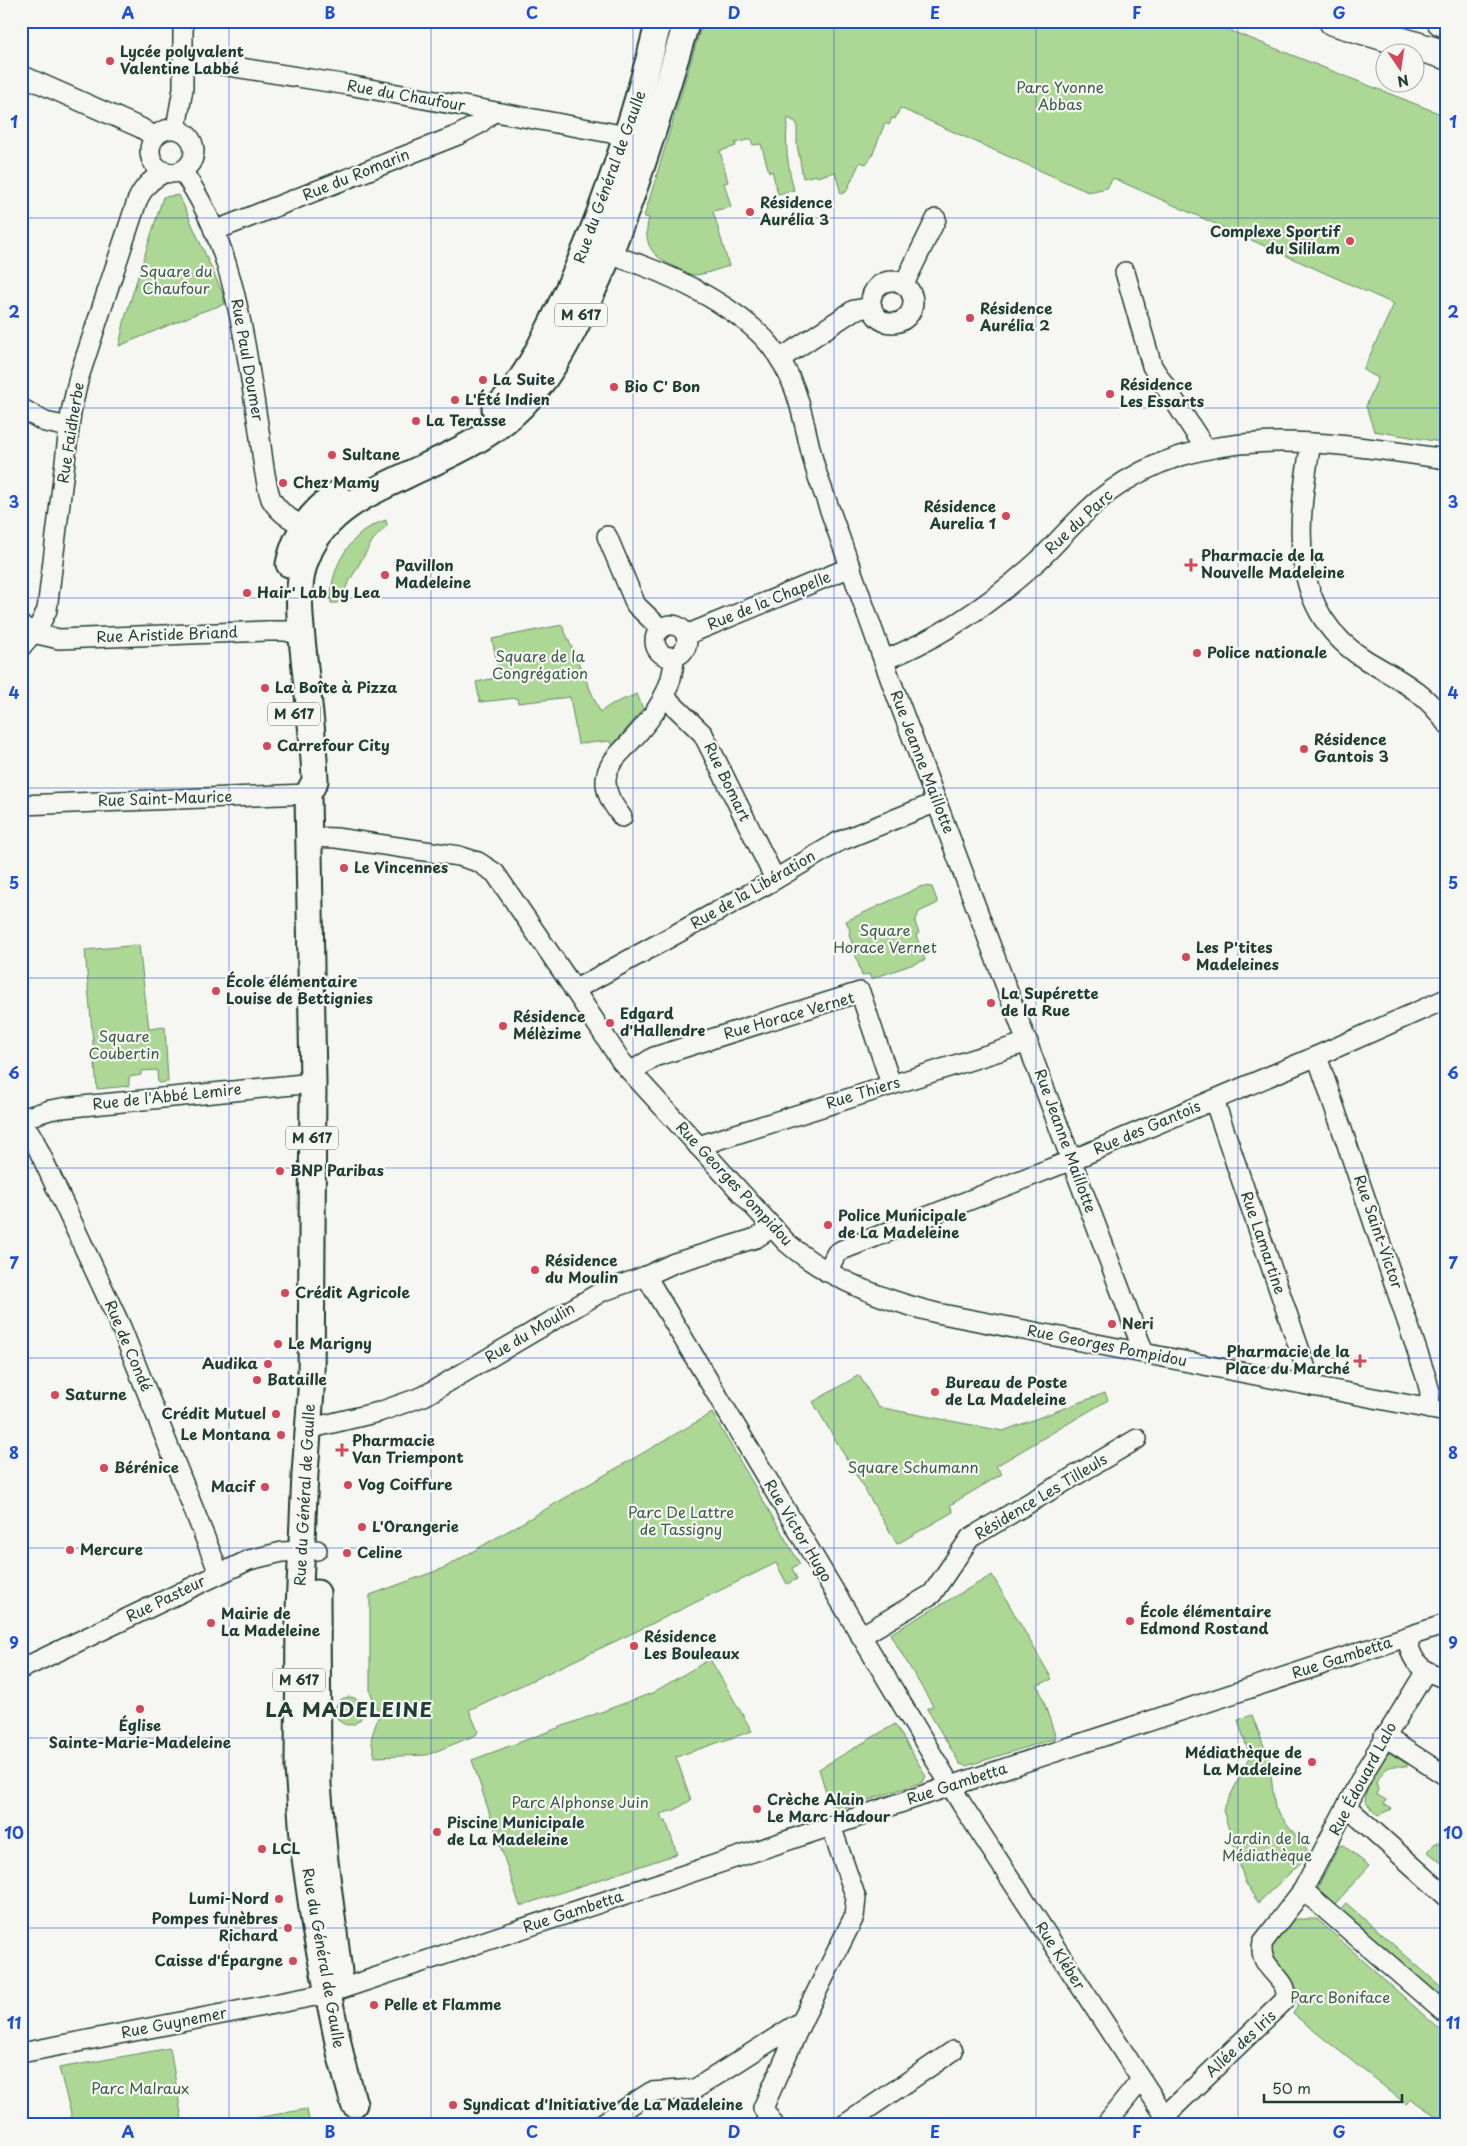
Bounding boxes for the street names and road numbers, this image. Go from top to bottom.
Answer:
street label: Rue du Chaufour [345,73,467,116]
street label: Rue du Général de Gaulle [567,87,651,266]
street label: Rue du Romarin [298,142,412,206]
street label: Rue Paul Doumer [226,297,271,423]
road number: M 617 [555,304,607,326]
street label: Rue Faidherbe [50,381,89,485]
street label: Rue du Parc [1039,483,1117,559]
street label: Rue de la Chapelle [703,564,834,635]
street label: Rue Aristide Briand [96,620,238,647]
street label: Rue Jeanne Maillotte [885,687,961,836]
road number: M 617 [268,702,320,726]
street label: Rue Bomart [699,738,757,825]
street label: Rue Saint-Maurice [97,784,233,811]
street label: Rue de la Libération [685,844,819,934]
street label: Rue Horace Vernet [720,985,857,1044]
street label: Rue Jeanne Maillotte [1030,1065,1103,1216]
street label: Rue Thiers [823,1069,903,1114]
street label: Rue de l'Abbé Lemire [91,1076,243,1115]
street label: Rue des Gantois [1089,1094,1204,1160]
street label: Rue Georges Pompidou [671,1116,799,1250]
road number: M 617 [286,1126,338,1150]
street label: Rue Saint-Victor [1349,1171,1410,1292]
street label: Rue Lamartine [1236,1188,1293,1297]
street label: Rue de Condé [100,1296,159,1395]
street label: Rue du Moulin [480,1296,579,1368]
street label: Rue Georges Pompidou [1025,1318,1189,1371]
street label: Rue du Général de Gaulle [287,1403,320,1587]
street label: Résidence Les Tilleuls [969,1447,1111,1545]
street label: Rue Victor Hugo [760,1475,839,1586]
street label: Rue Pasteur [122,1568,209,1627]
street label: Rue Gambetta [1288,1629,1395,1684]
road number: M 617 [273,1668,325,1692]
street label: Rue Édouard Lalo [1322,1717,1401,1839]
street label: Rue Gambetta [903,1755,1010,1810]
street label: Rue du Général de Gaulle [297,1866,352,2050]
street label: Rue Gambetta [519,1883,626,1938]
street label: Rue Kléber [1030,1916,1092,1994]
street label: Rue Guynemer [119,2000,229,2043]
street label: Allée des Iris [1199,2004,1281,2082]

